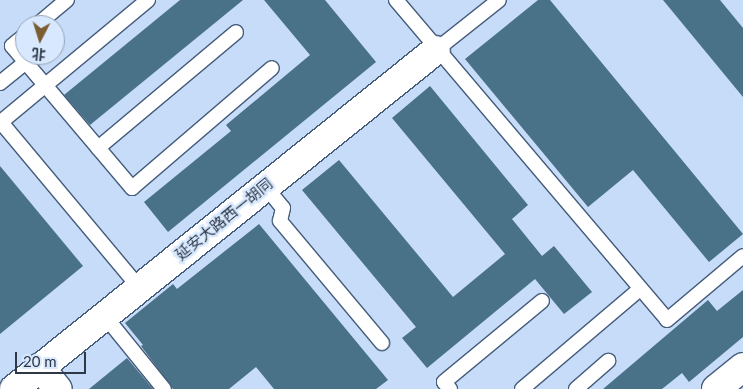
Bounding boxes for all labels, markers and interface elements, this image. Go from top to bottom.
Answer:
north arrow [15,15,65,65]
text: 北 [31,45,46,64]
street label: 延安大路西一胡同 [172,174,276,264]
scale bar [18,342,89,374]
text: 20 m [23,352,57,370]

